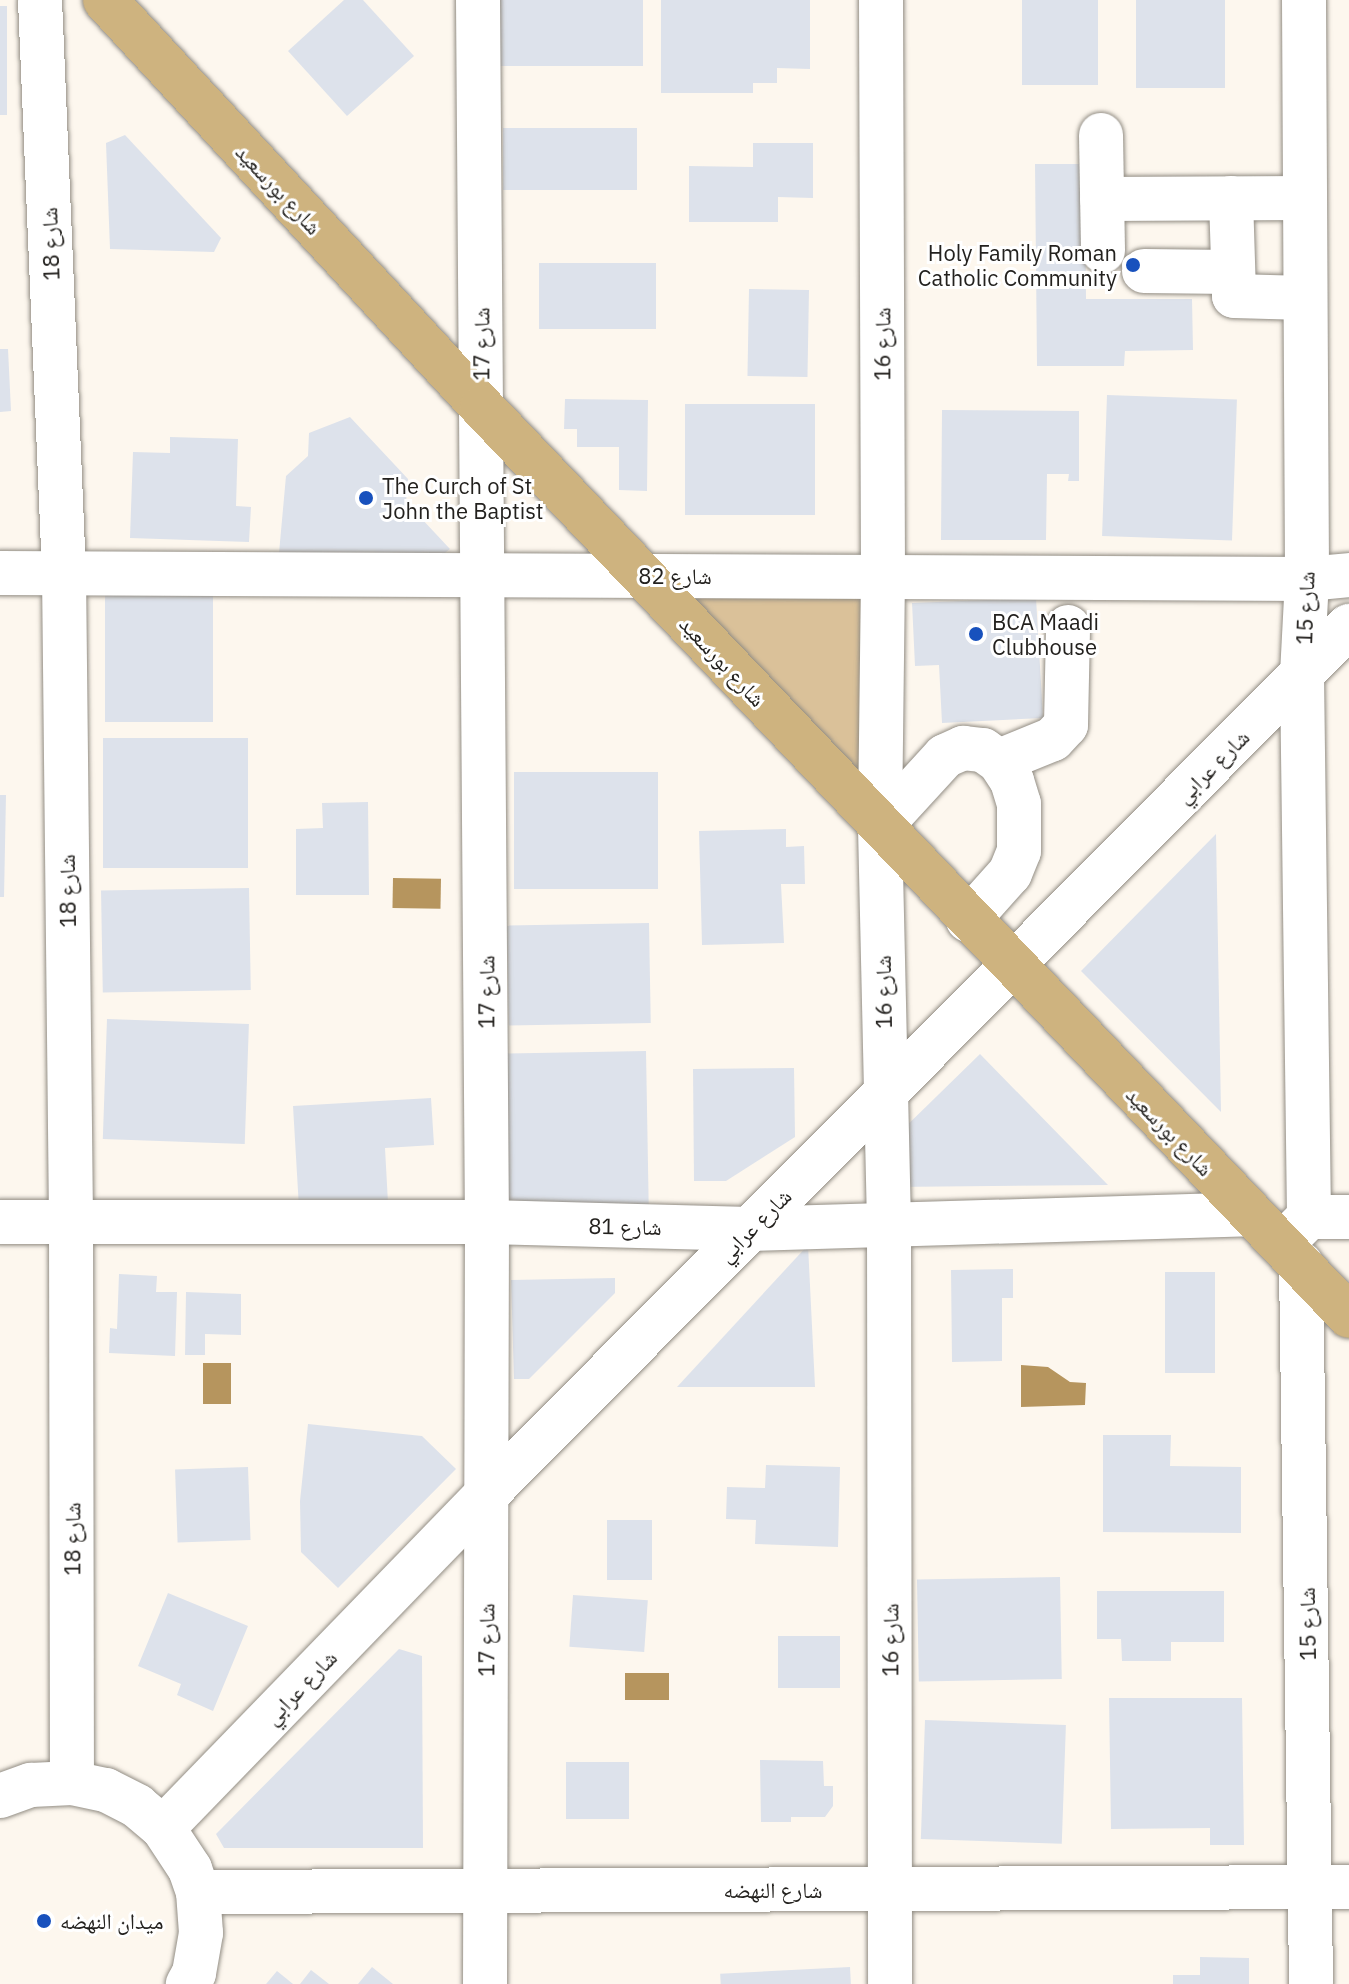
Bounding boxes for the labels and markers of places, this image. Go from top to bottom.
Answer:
place label: Holy Family Roman Catholic Community [918,239,1117,290]
marker: Holy Family Roman Catholic Community [1124,256,1142,274]
place label: The Curch of St John the Baptist [382,472,543,524]
marker: The Curch of St John the Baptist [357,489,375,507]
place label: BCA Maadi Clubhouse [992,608,1099,660]
marker: BCA Maadi Clubhouse [967,625,985,643]
place label: ميدان النهضه [60,1908,163,1934]
marker: ميدان النهضه [35,1912,53,1930]

